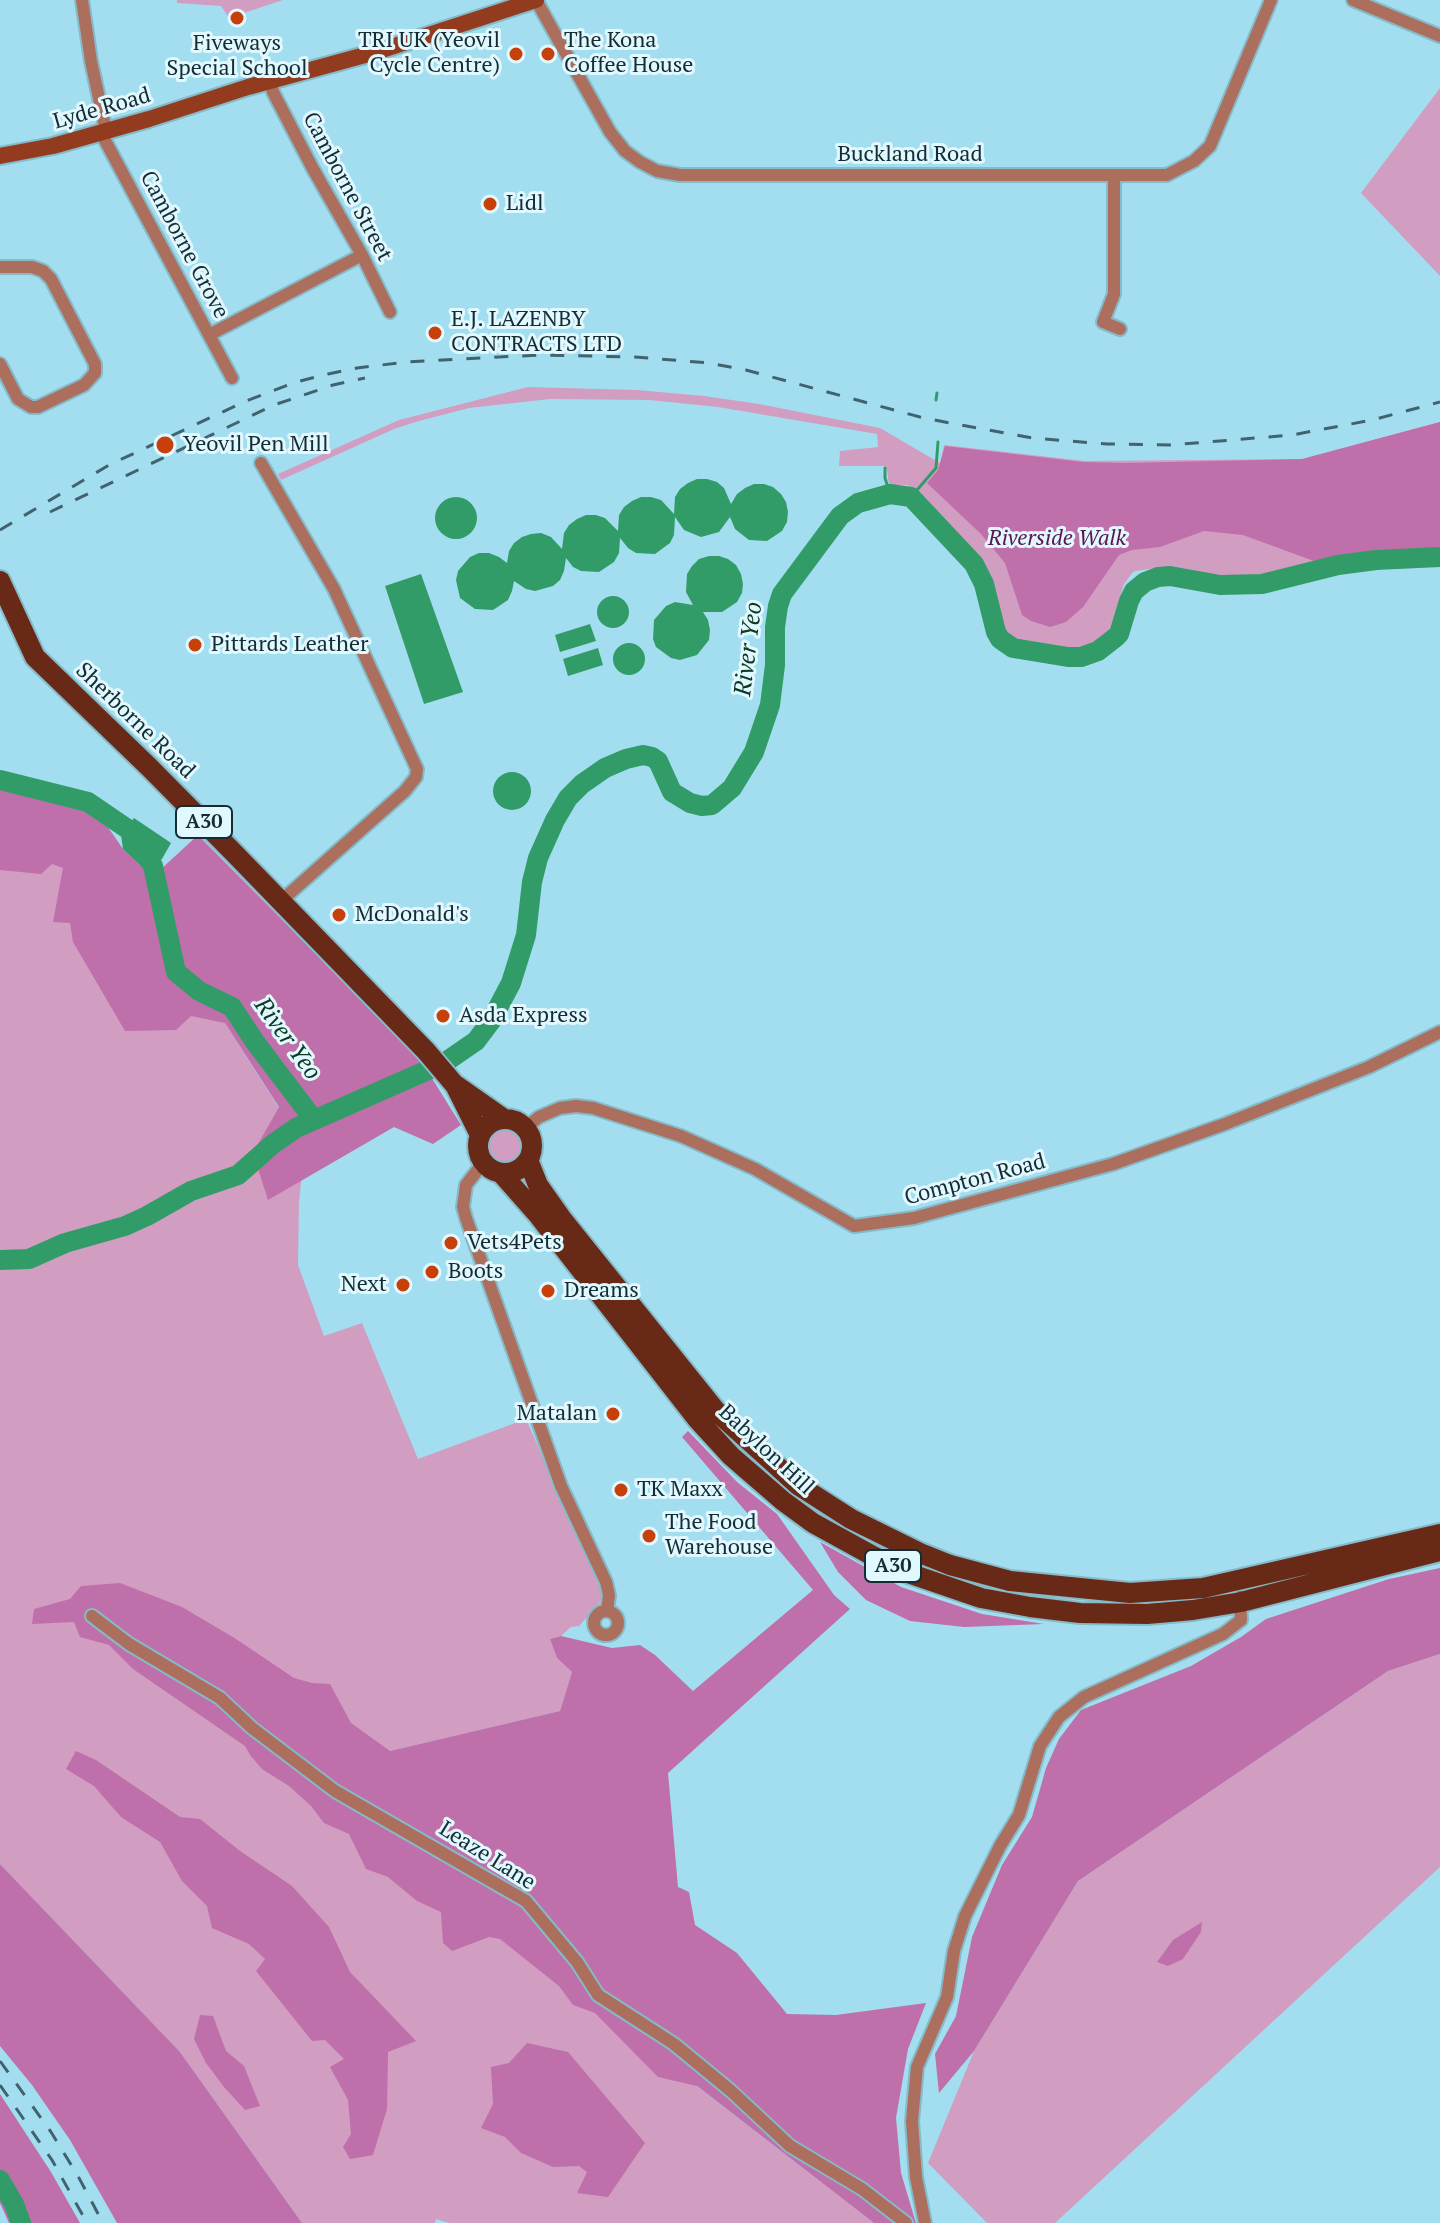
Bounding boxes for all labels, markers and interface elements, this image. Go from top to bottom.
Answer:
marker: Fiveways Special School [228,9,246,27]
place label: TRI UK (Yeovil Cycle Centre) [358,28,500,80]
place label: The Kona Coffee House [564,28,693,80]
place label: Fiveways Special School [166,31,308,82]
marker: TRI UK (Yeovil Cycle Centre) [507,45,525,63]
marker: The Kona Coffee House [539,45,557,63]
street label: Lyde Road [50,83,154,135]
street label: Camborne Street [297,108,397,266]
street label: Buckland Road [837,142,983,168]
street label: Camborne Grove [134,167,234,323]
place label: Lidl [506,191,544,217]
marker: Lidl [481,195,499,213]
place label: E.J. LAZENBY CONTRACTS LTD [451,307,622,358]
marker: E.J. LAZENBY CONTRACTS LTD [426,324,444,342]
place label: Yeovil Pen Mill [183,432,329,458]
marker: Yeovil Pen Mill [154,434,176,456]
park label: Riverside Walk [988,526,1126,552]
water label: River Yeo [729,600,769,698]
place label: Pittards Leather [211,632,369,658]
marker: Pittards Leather [186,636,204,654]
street label: Sherborne Road [70,658,200,784]
road number: A30 [176,806,232,838]
place label: McDonald's [355,902,469,928]
marker: McDonald's [330,906,348,924]
water label: River Yeo [248,992,326,1086]
place label: Asda Express [459,1003,587,1029]
marker: Asda Express [434,1007,452,1025]
street label: Compton Road [902,1149,1048,1211]
place label: Vets4Pets [467,1230,562,1256]
marker: Vets4Pets [442,1234,460,1252]
place label: Boots [448,1259,503,1285]
marker: Boots [423,1263,441,1281]
place label: Next [341,1272,387,1298]
marker: Next [394,1276,412,1294]
place label: Dreams [564,1278,639,1304]
marker: Dreams [539,1282,557,1300]
street label: Babylon Hill [713,1399,819,1501]
place label: Matalan [517,1401,597,1427]
marker: Matalan [604,1405,622,1423]
place label: TK Maxx [637,1477,723,1503]
marker: TK Maxx [612,1481,630,1499]
place label: The Food Warehouse [665,1510,773,1562]
marker: The Food Warehouse [640,1527,658,1545]
road number: A30 [865,1550,921,1582]
street label: Leaze Lane [434,1816,540,1896]

